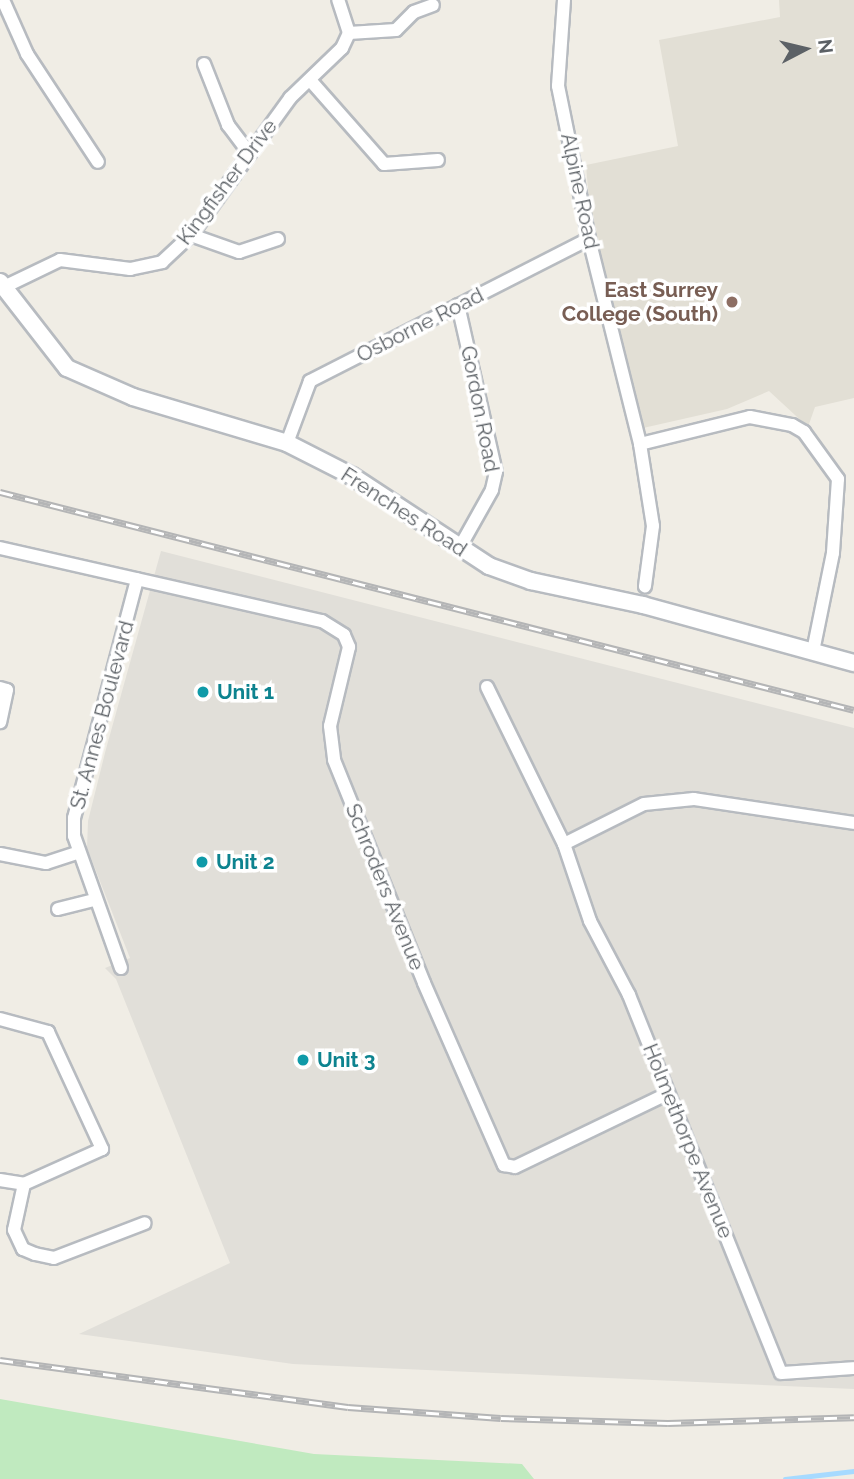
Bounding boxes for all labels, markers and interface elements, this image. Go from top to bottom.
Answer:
north arrow [770,14,840,84]
text: N [814,38,838,55]
street label: Kingfisher Drive [171,114,283,250]
street label: Alpine Road [555,131,605,251]
place label: East Surrey College (South) [562,277,718,327]
street label: Osborne Road [352,282,488,368]
marker: East Surrey College (South) [724,294,740,310]
street label: Gordon Road [455,344,505,474]
street label: Frenches Road [336,462,472,562]
street label: St. Annes Boulevard [65,618,139,812]
place label: Unit 1 [217,679,274,705]
marker: Unit 1 [195,684,211,700]
street label: Schroders Avenue [340,800,430,974]
place label: Unit 2 [216,849,275,875]
marker: Unit 2 [194,854,210,870]
street label: Holmethorpe Avenue [637,1040,739,1242]
place label: Unit 3 [317,1047,375,1073]
marker: Unit 3 [295,1052,311,1068]

